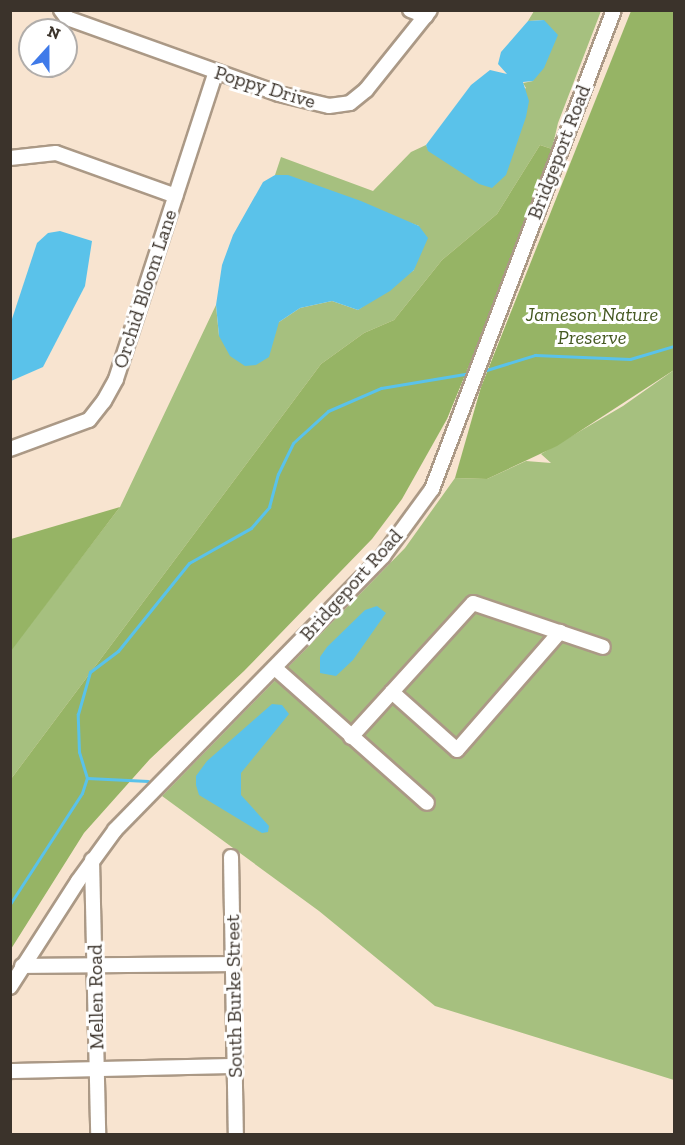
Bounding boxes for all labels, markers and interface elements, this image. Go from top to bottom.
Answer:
north arrow [18,18,78,78]
text: N [45,22,63,44]
street label: Poppy Drive [211,60,319,114]
street label: Bridgeport Road [522,81,596,223]
street label: Orchid Bloom Lane [108,207,182,371]
park label: Jameson Nature Preserve [526,303,658,350]
street label: Bridgeport Road [295,524,407,646]
street label: South Burke Street [221,914,247,1078]
street label: Mellen Road [83,944,109,1050]

